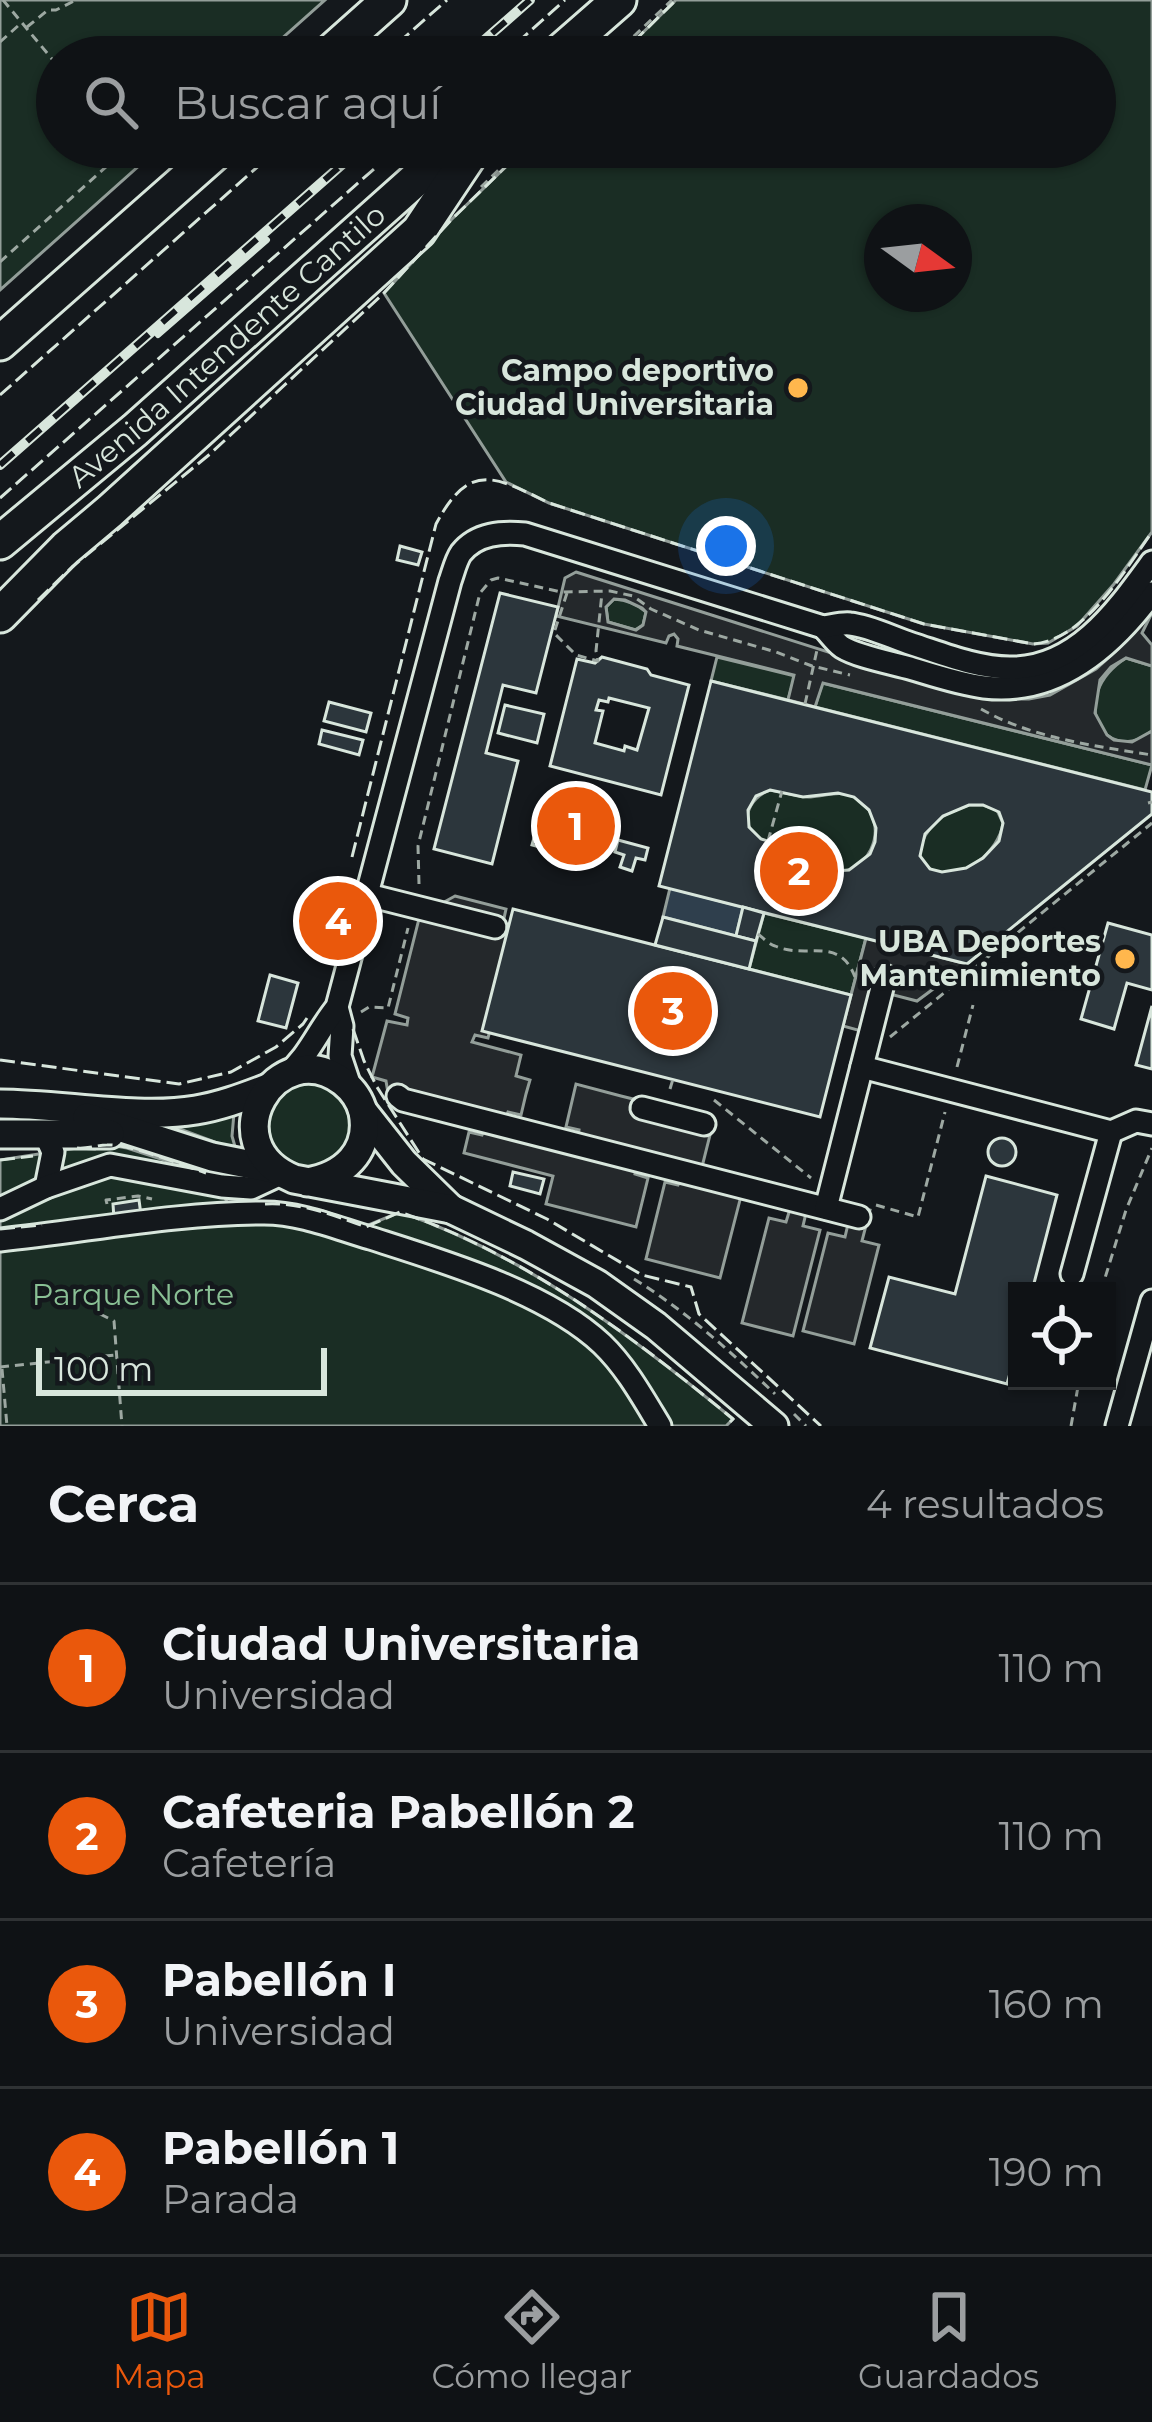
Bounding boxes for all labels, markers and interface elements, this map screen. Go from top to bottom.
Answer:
search box [36,36,1116,168]
icon: search [78,69,144,135]
text: Buscar aquí [174,75,441,130]
street label: Avenida Intendente Cantilo [61,196,393,495]
north arrow [864,204,972,312]
place label: Campo deportivo Ciudad Universitaria [455,352,774,423]
marker: Campo deportivo Ciudad Universitaria [785,375,811,401]
your location [696,516,756,576]
pin: 1 [537,781,615,871]
pin: 2 [760,826,838,916]
pin: 4 [299,876,377,966]
place label: UBA Deportes Mantenimiento [860,923,1101,994]
marker: UBA Deportes Mantenimiento [1112,946,1138,972]
pin: 3 [634,966,712,1056]
park label: Parque Norte [32,1276,234,1313]
map controls [1008,1282,1116,1390]
button: locate [1008,1282,1116,1390]
scale bar [36,1342,327,1395]
text: 100 m [54,1349,153,1389]
text: Cerca [48,1473,199,1535]
text: 4 resultados [866,1480,1104,1528]
text: Ciudad Universitaria [162,1616,641,1671]
text: 1 [79,1644,95,1692]
text: 110 m [998,1644,1104,1692]
text: Universidad [162,1671,395,1719]
text: Cafeteria Pabellón 2 [162,1784,635,1839]
text: 2 [75,1812,99,1860]
text: 110 m [998,1812,1104,1860]
text: Cafetería [162,1839,336,1887]
text: Pabellón I [162,1952,397,2007]
text: 3 [75,1980,99,2028]
text: 160 m [989,1980,1104,2028]
text: Universidad [162,2007,395,2055]
text: Pabellón 1 [162,2120,400,2175]
text: 4 [74,2148,100,2196]
text: 190 m [989,2148,1104,2196]
text: Parada [162,2175,299,2223]
tab: Mapa [113,2284,206,2396]
tab: Cómo llegar [432,2284,632,2396]
tab: Guardados [858,2284,1039,2396]

